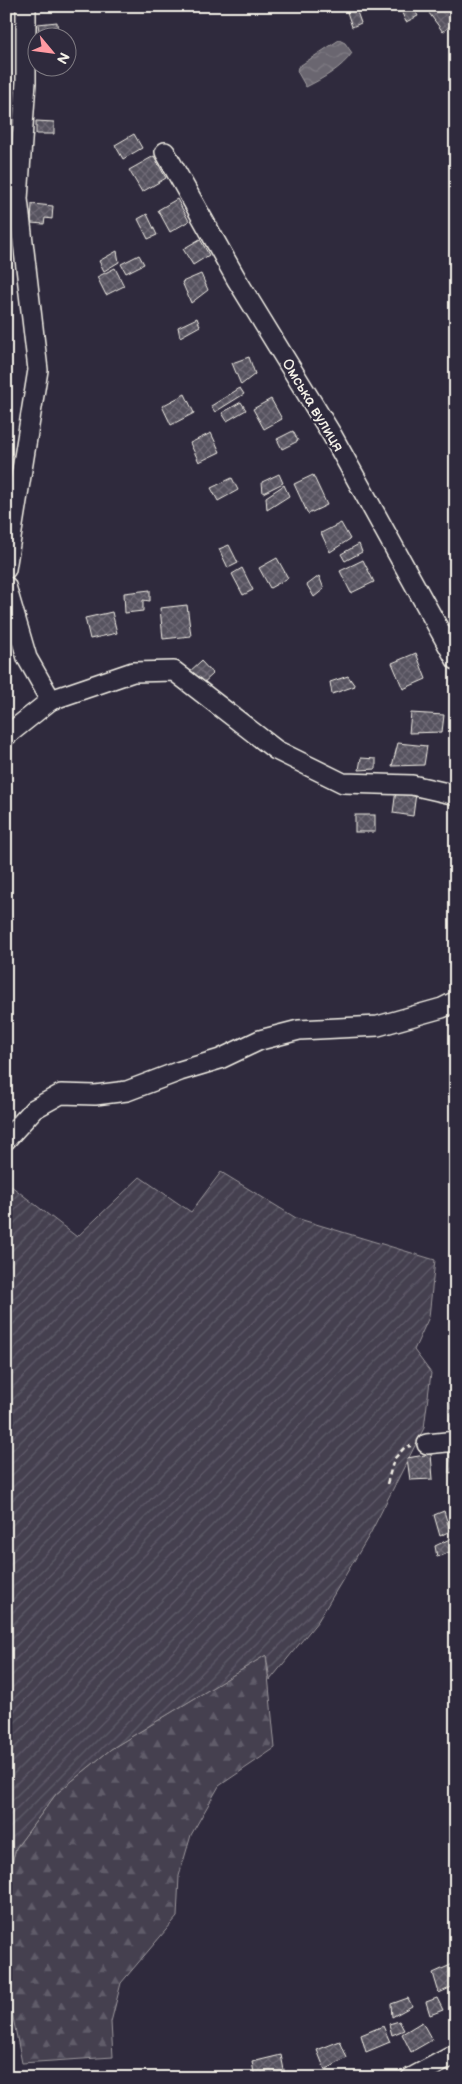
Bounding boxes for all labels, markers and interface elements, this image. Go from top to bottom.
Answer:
north arrow [28,28,78,78]
text: N [53,49,73,67]
street label: Омська вулиця [277,355,348,455]

